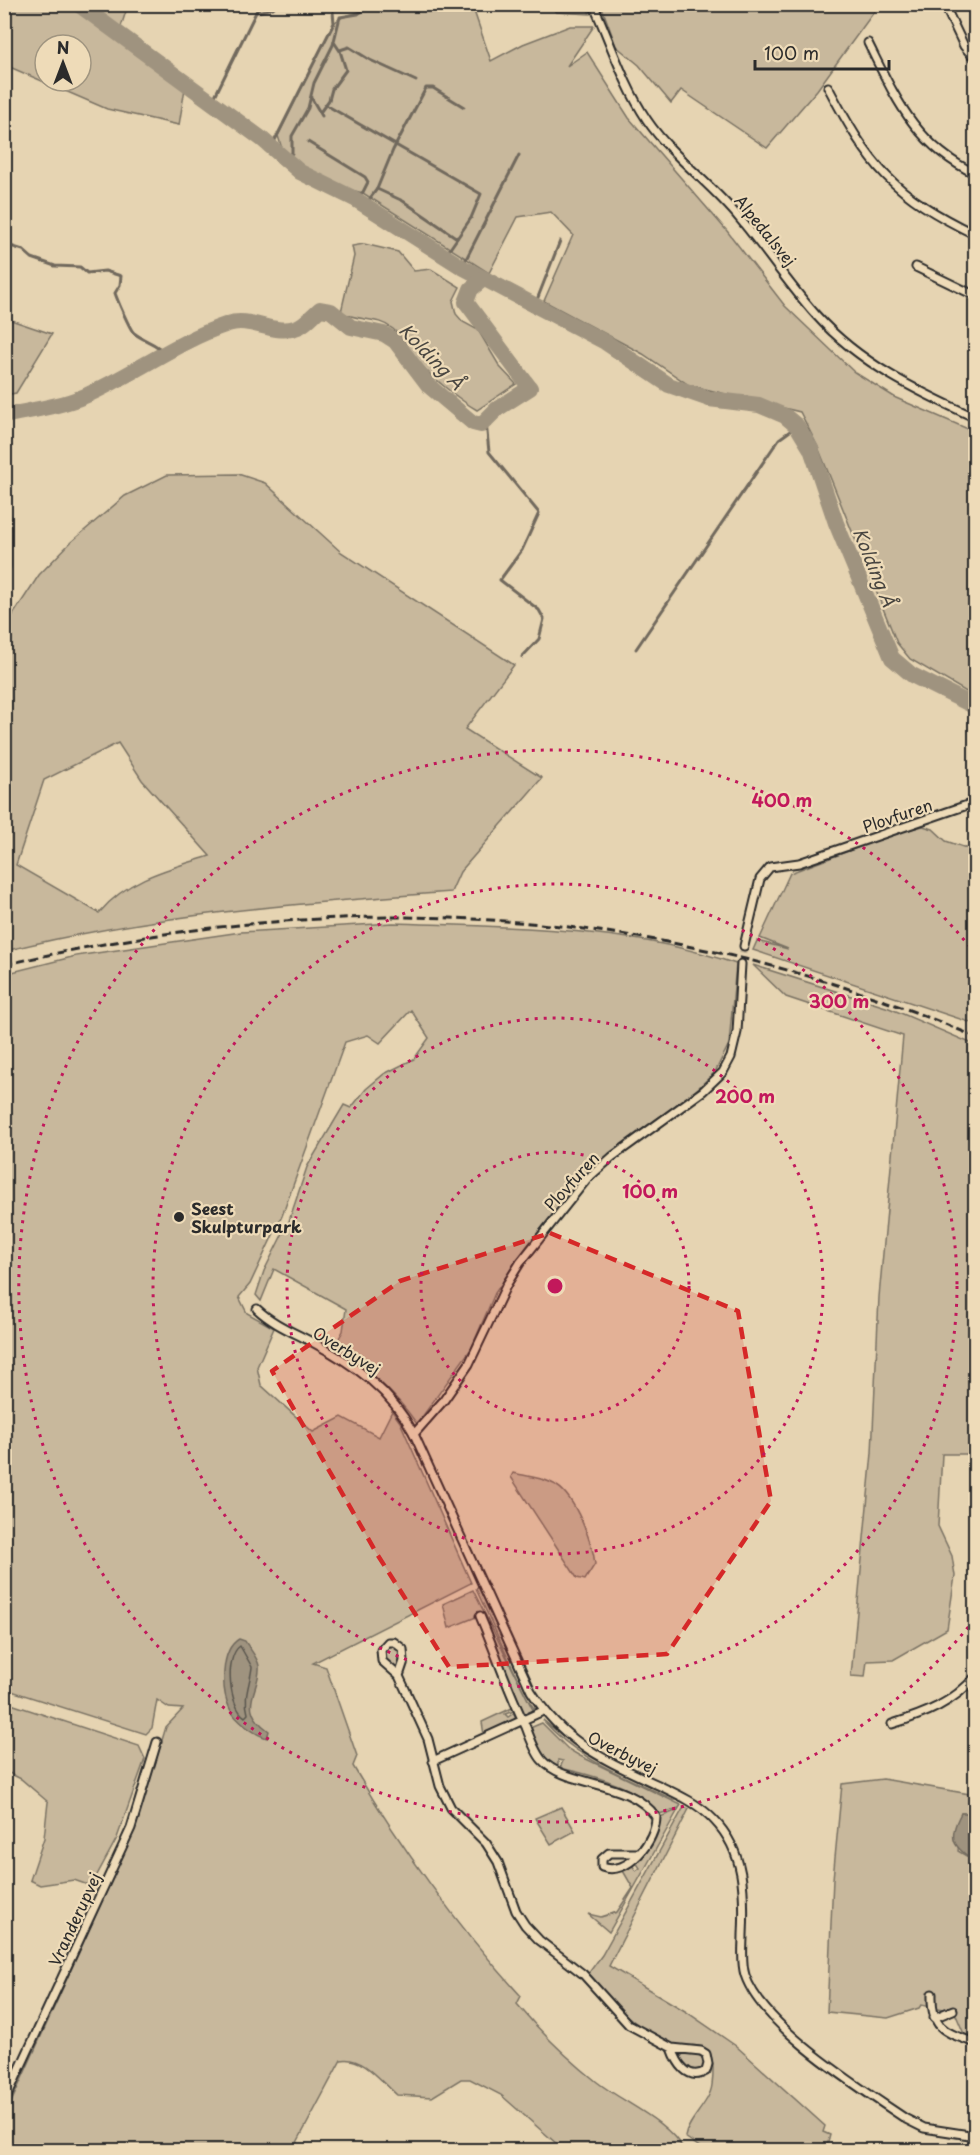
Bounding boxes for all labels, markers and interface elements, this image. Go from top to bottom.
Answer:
north arrow [33,33,93,93]
scale bar [755,33,888,71]
text: N [57,35,69,59]
text: 100 m [764,39,819,66]
street label: Alpedalsvej [730,189,802,271]
water label: Kolding Å [393,317,471,396]
water label: Kolding Å [847,523,903,612]
text: 400 m [752,786,812,813]
street label: Plovfuren [859,792,935,838]
text: 300 m [809,987,869,1014]
text: 200 m [715,1082,775,1109]
street label: Plovfuren [538,1146,604,1216]
text: 100 m [622,1177,678,1204]
place label: Seest Skulpturpark [191,1196,302,1238]
marker: Seest Skulpturpark [172,1210,186,1224]
centre of rings [545,1276,565,1296]
street label: Overbyvej [309,1320,385,1380]
street label: Overbyvej [584,1724,662,1780]
street label: Vranderupvej [42,1868,106,1970]

